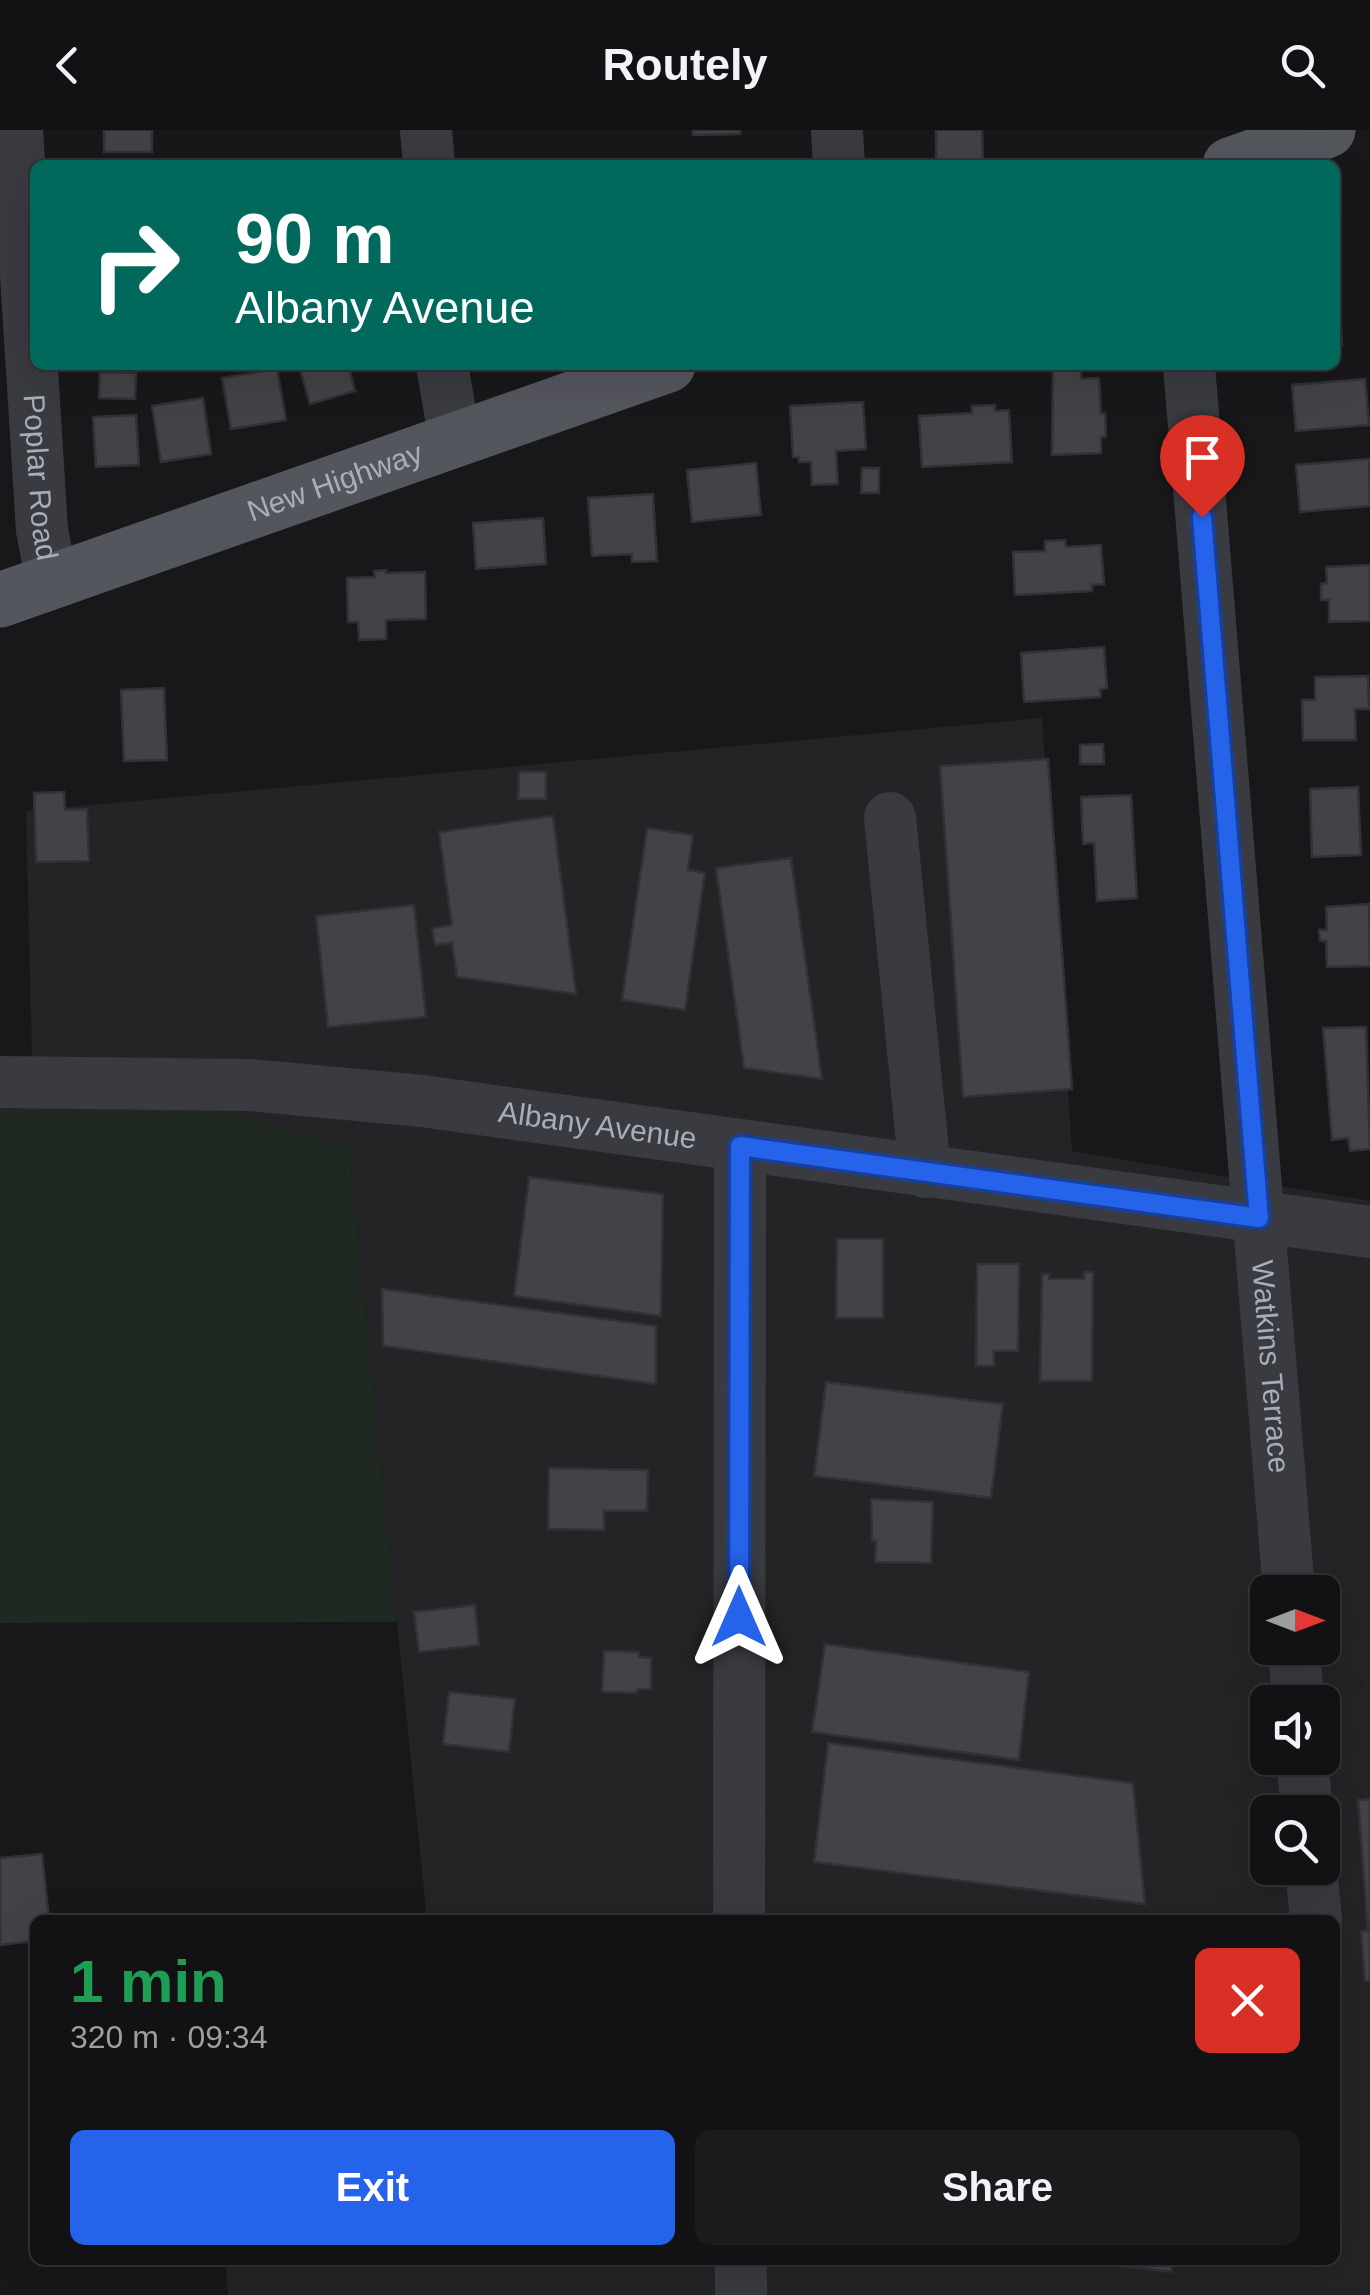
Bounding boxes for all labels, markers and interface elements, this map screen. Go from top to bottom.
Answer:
icon: back [40,38,95,93]
icon: search [1275,38,1330,93]
text: Routely [602,39,768,90]
icon: right [70,200,200,330]
text: 90 m [235,200,395,278]
text: Albany Avenue [235,282,534,333]
street label: Poplar Road [18,393,64,563]
pin [1160,415,1245,518]
icon: arrive [1175,430,1230,485]
street label: New Highway [243,436,427,528]
street label: Albany Avenue [496,1095,699,1155]
street label: Watkins Terrace [1246,1259,1296,1474]
position arrow [687,1565,791,1669]
north arrow [1250,1575,1340,1665]
map controls [1250,1575,1340,1885]
button: sound [1250,1685,1340,1775]
button: search [1250,1795,1340,1885]
text: 1 min [70,1948,227,2015]
button: close [1195,1948,1300,2053]
text: 320 m · 09:34 [70,2019,267,2055]
button: Exit [70,2130,675,2245]
button: Share [695,2130,1300,2245]

